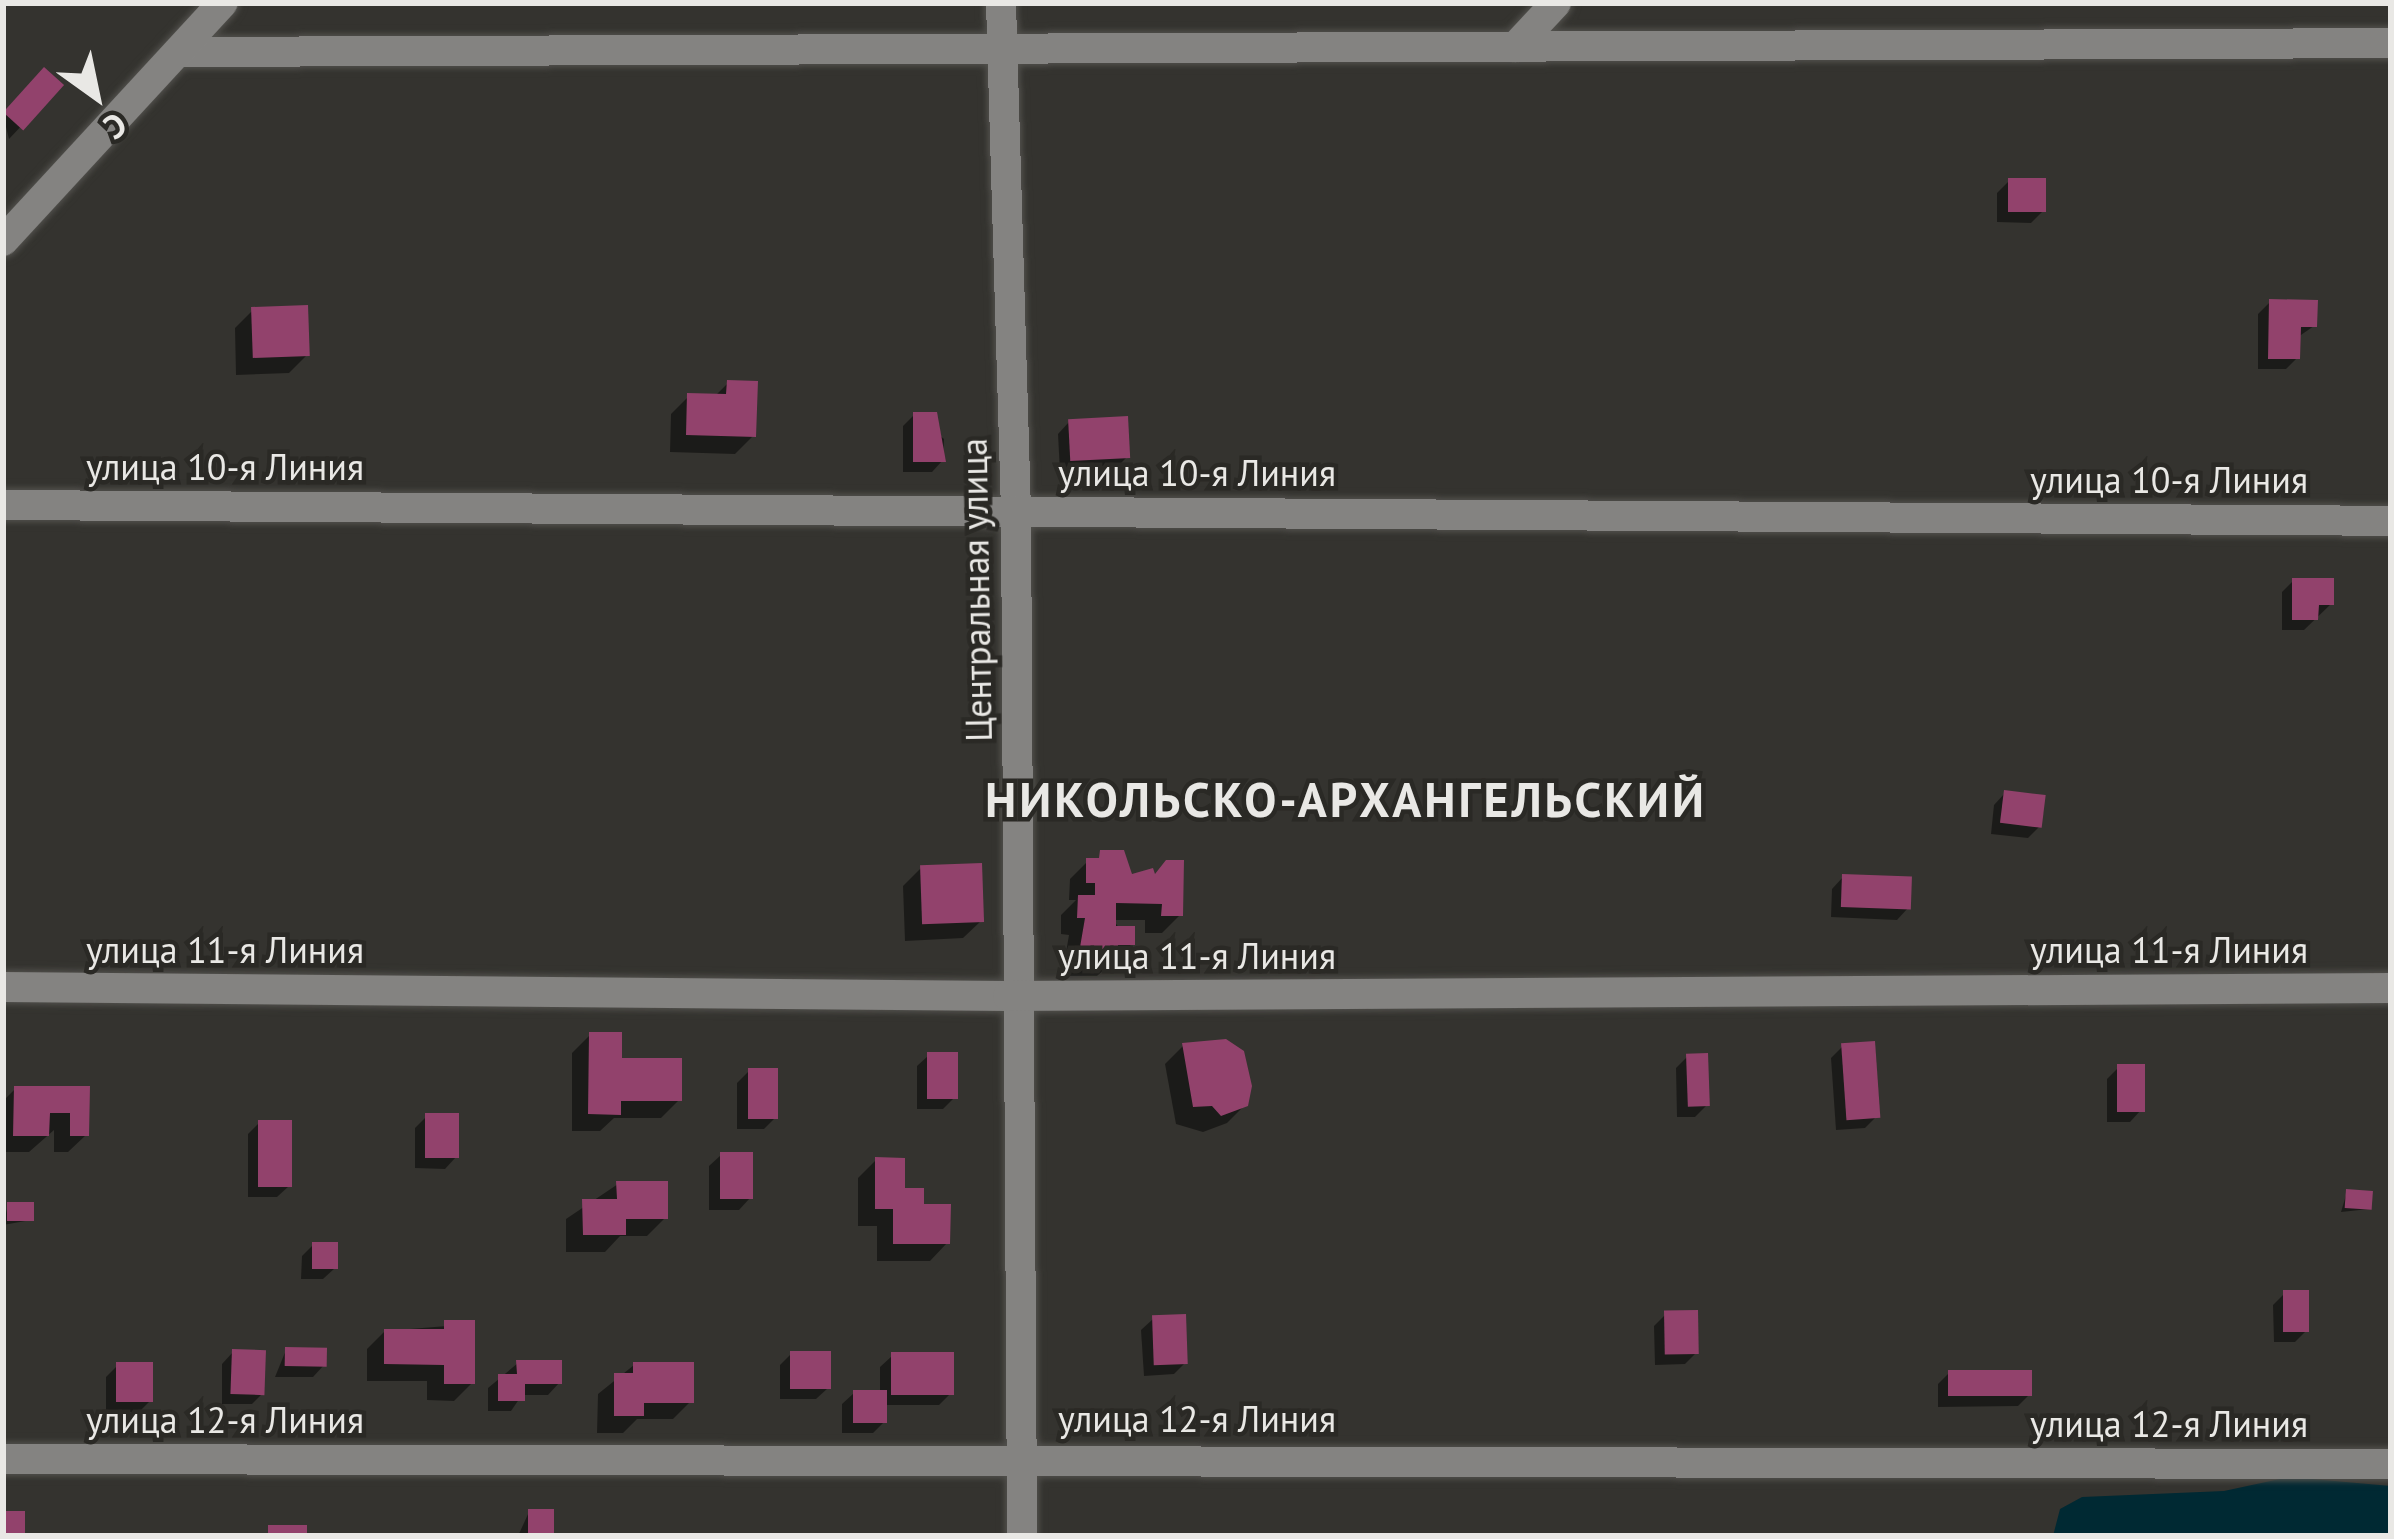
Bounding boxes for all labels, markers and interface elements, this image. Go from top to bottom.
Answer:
north arrow [36,36,156,156]
text: С [96,104,135,150]
street label: Центральная улица [952,438,1000,742]
street label: улица 10-я Линия [86,445,364,489]
street label: улица 10-я Линия [1058,451,1336,495]
street label: улица 10-я Линия [2030,458,2308,502]
district label: НИКОЛЬСКО-АРХАНГЕЛЬСКИЙ [985,771,1707,829]
street label: улица 11-я Линия [86,928,364,972]
street label: улица 11-я Линия [2030,928,2308,972]
street label: улица 11-я Линия [1058,934,1336,978]
street label: улица 12-я Линия [1058,1397,1336,1441]
street label: улица 12-я Линия [86,1398,364,1442]
street label: улица 12-я Линия [2030,1402,2308,1446]

